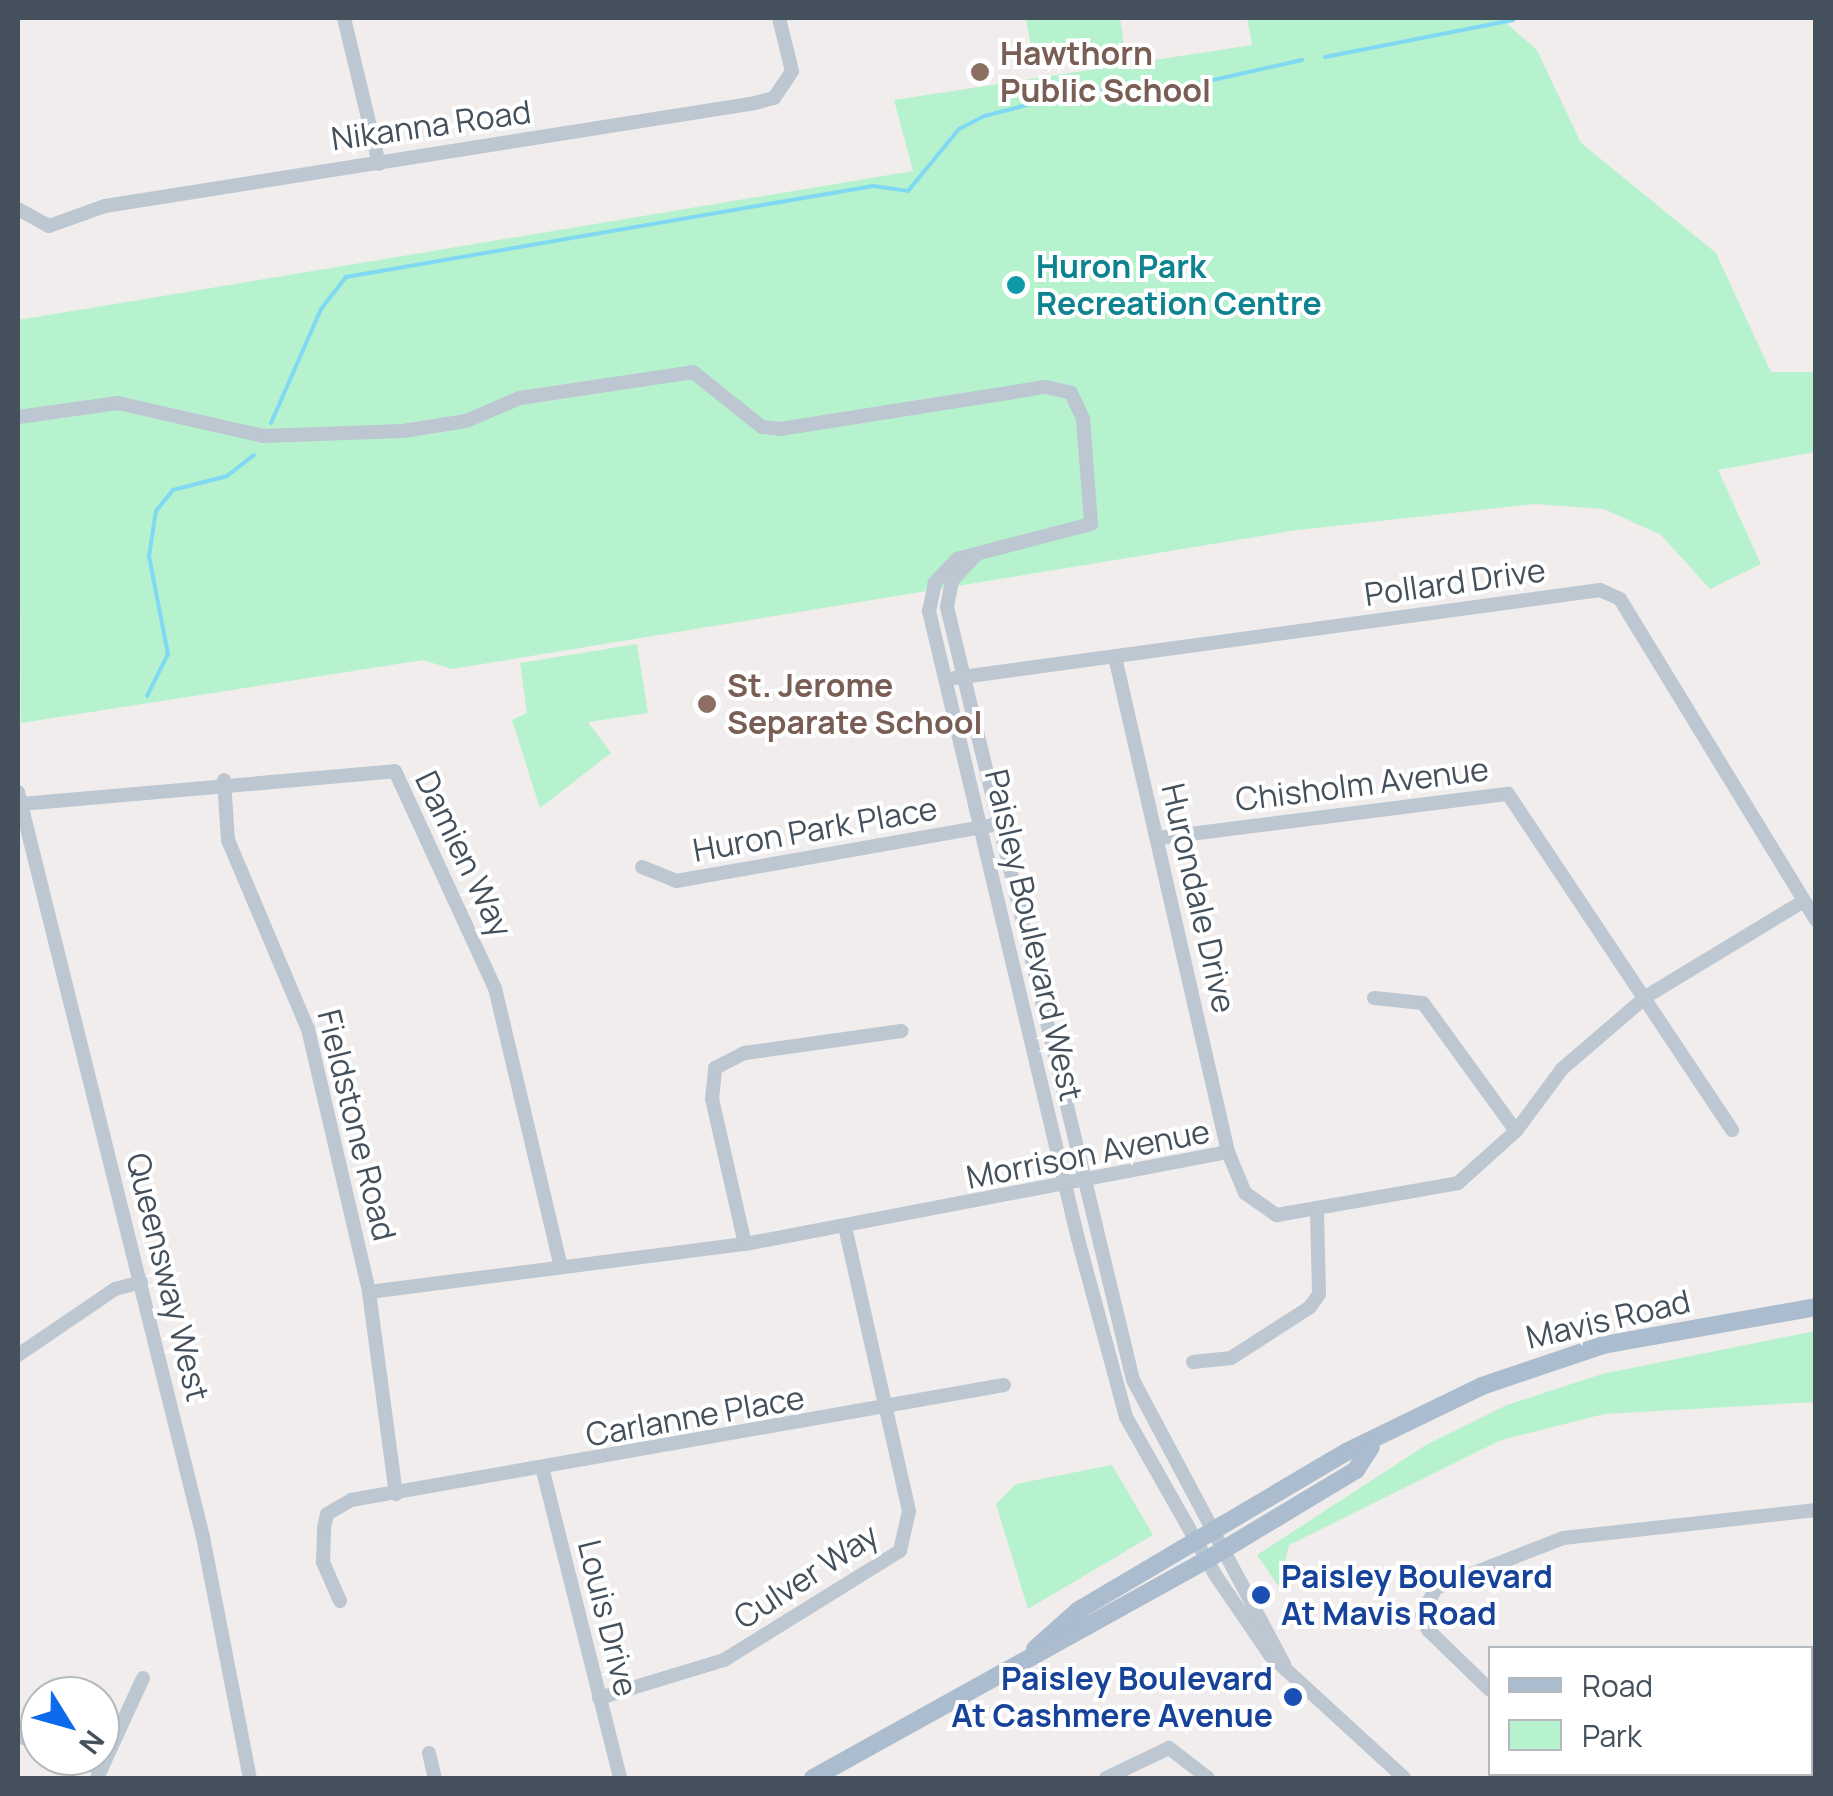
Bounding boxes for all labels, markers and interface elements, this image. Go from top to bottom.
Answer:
place label: Hawthorn Public School [1000,35,1211,110]
marker: Hawthorn Public School [969,61,991,83]
street label: Nikanna Road [329,92,533,158]
place label: Huron Park Recreation Centre [1036,248,1322,323]
marker: Huron Park Recreation Centre [1005,274,1027,296]
street label: Pollard Drive [1362,550,1548,614]
place label: St. Jerome Separate School [727,667,982,742]
marker: St. Jerome Separate School [696,693,718,715]
street label: Chisholm Avenue [1233,749,1491,819]
street label: Damien Way [407,765,521,943]
street label: Paisley Boulevard West [977,766,1091,1104]
street label: Hurondale Drive [1154,780,1244,1016]
street label: Huron Park Place [690,789,940,869]
street label: Fieldstone Road [310,1006,404,1244]
street label: Morrison Avenue [963,1112,1213,1196]
street label: Queensway West [119,1149,217,1405]
street label: Mavis Road [1522,1282,1694,1356]
street label: Carlanne Place [583,1378,807,1454]
street label: Culver Way [727,1515,885,1637]
street label: Louis Drive [570,1536,646,1700]
place label: Paisley Boulevard At Mavis Road [1281,1558,1553,1633]
marker: Paisley Boulevard At Mavis Road [1250,1584,1272,1606]
legend [1488,1646,1813,1776]
place label: Paisley Boulevard At Cashmere Avenue [951,1660,1273,1735]
text: Road [1582,1665,1653,1706]
north arrow [20,1676,120,1776]
marker: Paisley Boulevard At Cashmere Avenue [1282,1686,1304,1708]
text: Park [1582,1715,1642,1756]
text: N [71,1723,114,1762]

